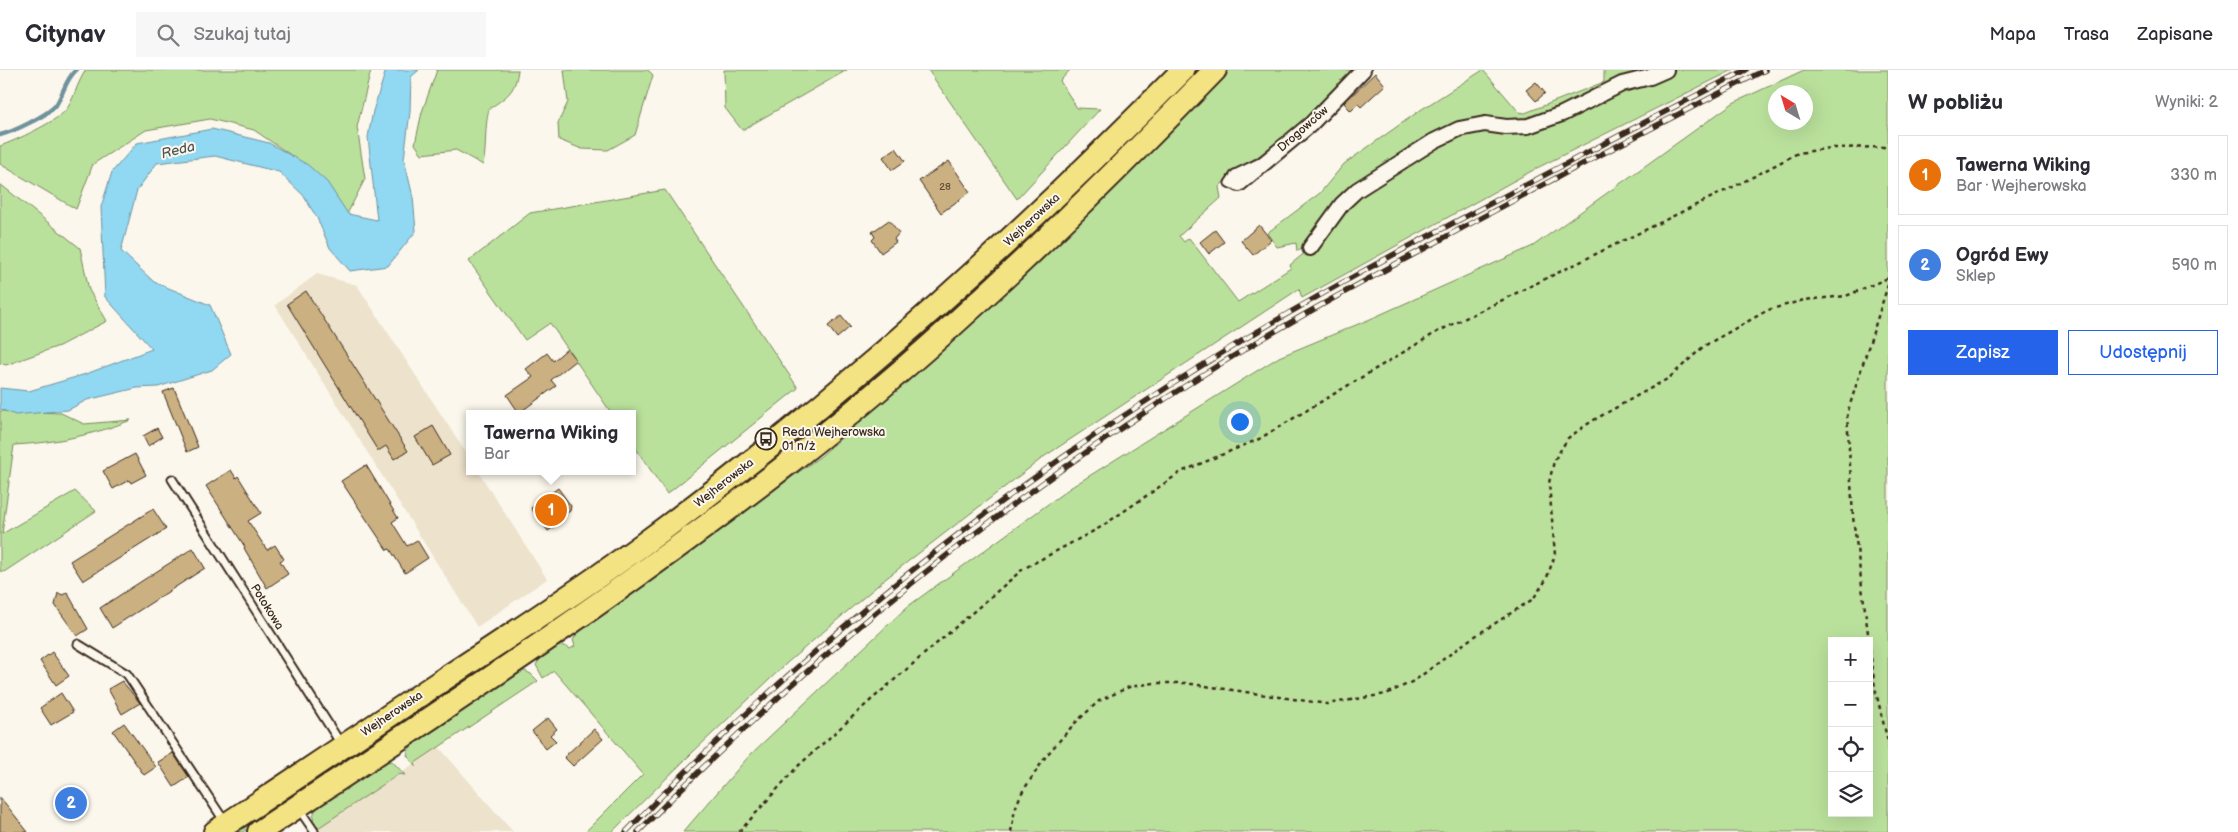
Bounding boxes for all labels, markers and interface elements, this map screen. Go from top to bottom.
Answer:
search box [136,12,486,57]
text: Citynav [25,20,106,49]
icon: search [154,21,182,49]
text: Szukaj tutaj [194,23,291,46]
text: Mapa [1989,24,2036,45]
text: Trasa [2064,24,2109,45]
text: Zapisane [2137,24,2213,45]
north arrow [1768,85,1813,130]
text: W pobliżu [1908,90,2003,115]
text: Wyniki: 2 [2155,93,2218,112]
street label: Drogowców [1274,103,1332,155]
water label: Reda [159,138,197,162]
text: Tawerna Wiking [1956,154,2091,177]
text: 1 [1922,166,1928,185]
text: 330 m [2170,166,2217,185]
text: Bar · Wejherowska [1956,177,2087,196]
house number: 28 [939,181,951,193]
street label: Wejherowska [1001,190,1063,250]
text: Ogród Ewy [1956,244,2049,267]
text: 2 [1920,256,1930,275]
text: 590 m [2172,256,2217,275]
text: Sklep [1956,267,1996,286]
button: Zapisz [1908,330,2058,375]
button: Udostępnij [2068,330,2218,375]
your location [1227,409,1253,435]
popup [466,410,636,475]
text: Tawerna Wiking [484,422,618,445]
place label: Reda Wejherowska 01 n/ż [782,425,886,454]
bus stop icon: Reda Wejherowska 01 n/ż [754,427,778,451]
text: Bar [484,445,510,464]
street label: Wejherowska [691,455,757,511]
pin: 1 [535,491,567,529]
street label: Potokowa [247,581,287,633]
map controls [1828,637,1873,817]
button: + [1828,637,1873,682]
button: − [1828,682,1873,727]
street label: Wejherowska [358,688,426,740]
button: locate [1828,727,1873,772]
button: layers [1828,772,1873,817]
pin: 2 [55,784,87,822]

